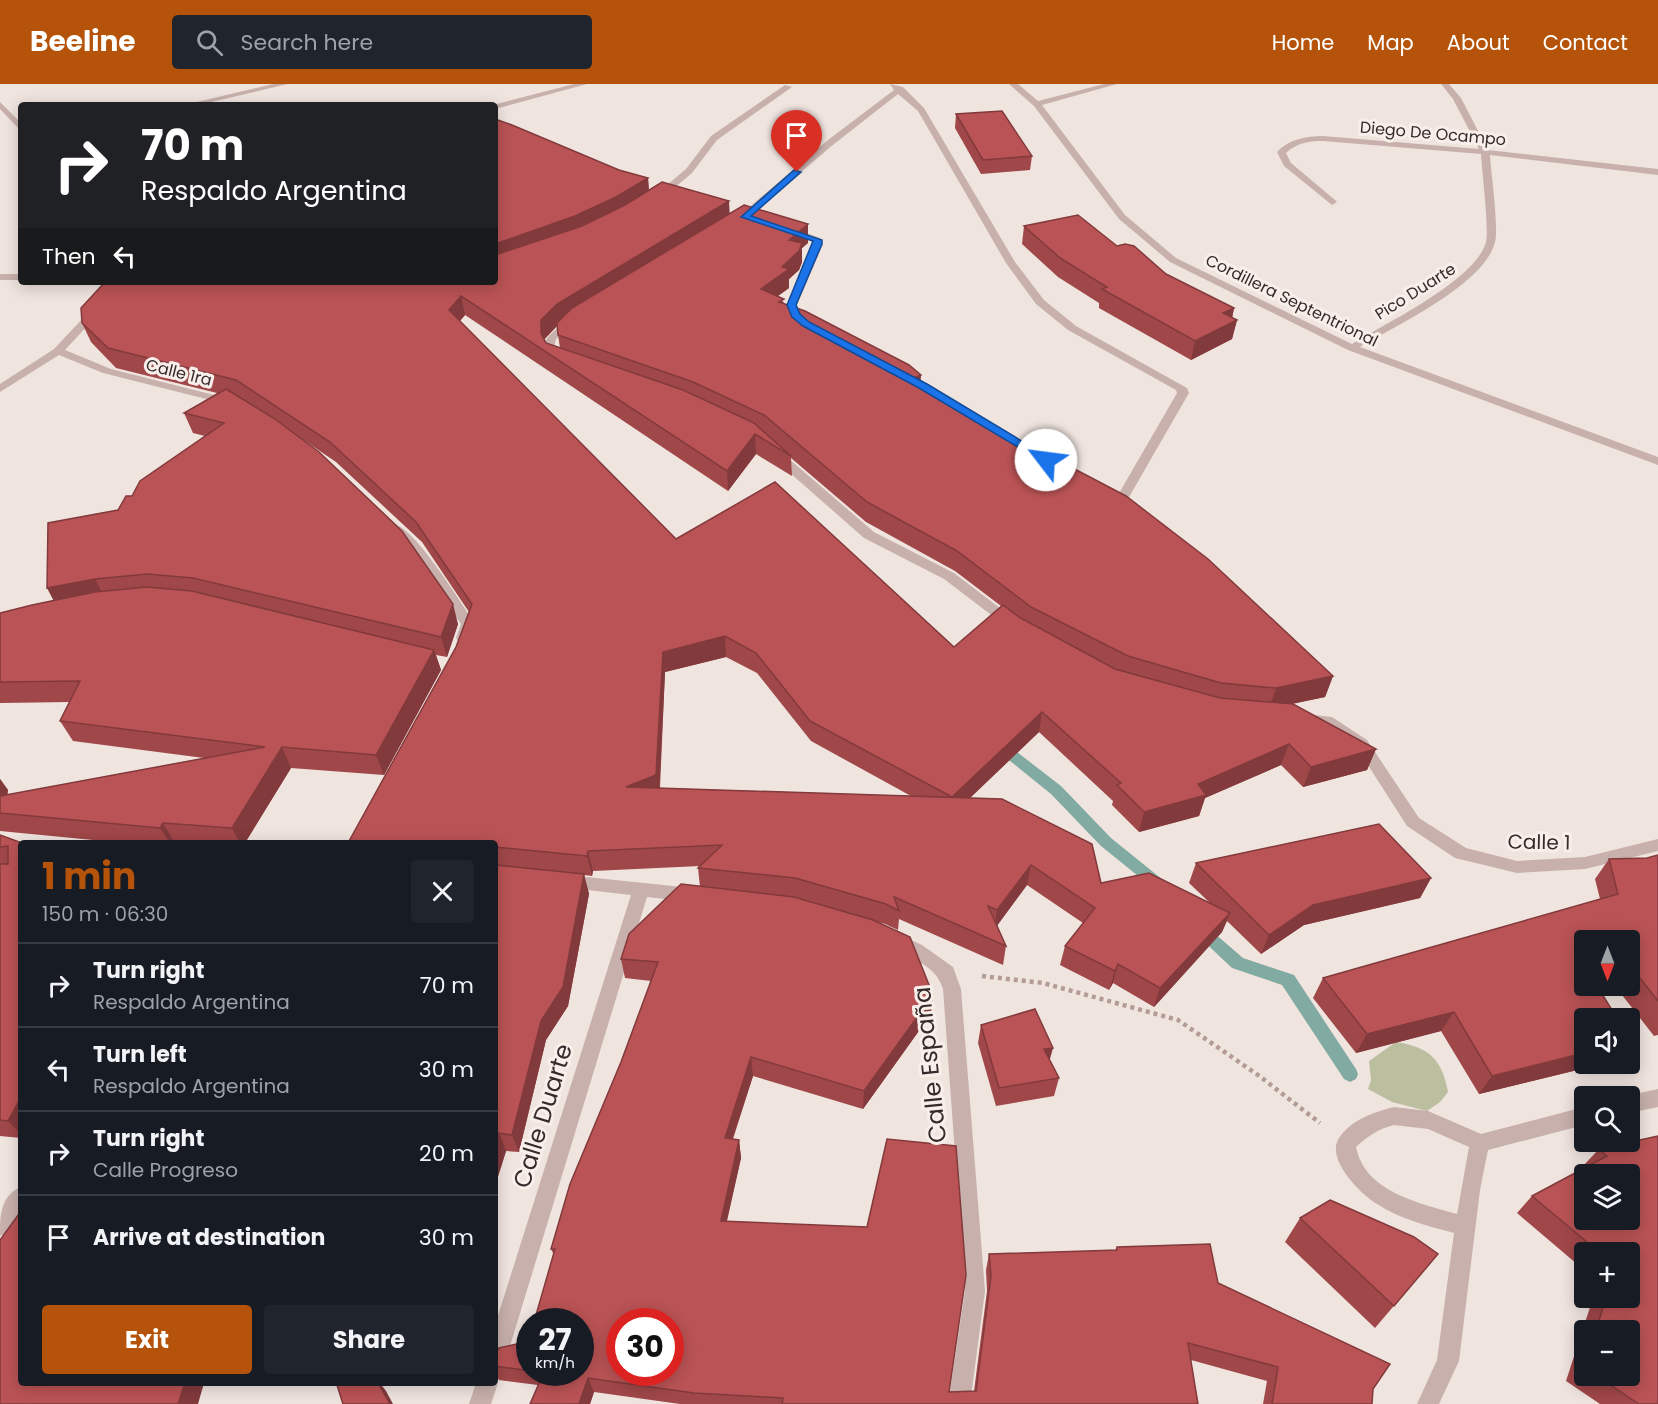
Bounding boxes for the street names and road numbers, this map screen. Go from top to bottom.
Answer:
street label: Diego De Ocampo [1359,116,1507,151]
street label: Cordillera Septentrional [1202,249,1382,352]
street label: Pico Duarte [1370,257,1460,325]
street label: Calle 1ra [144,353,214,392]
street label: Calle 1 [1507,827,1571,857]
street label: Calle España [905,985,954,1145]
street label: Calle Duarte [505,1040,580,1192]

